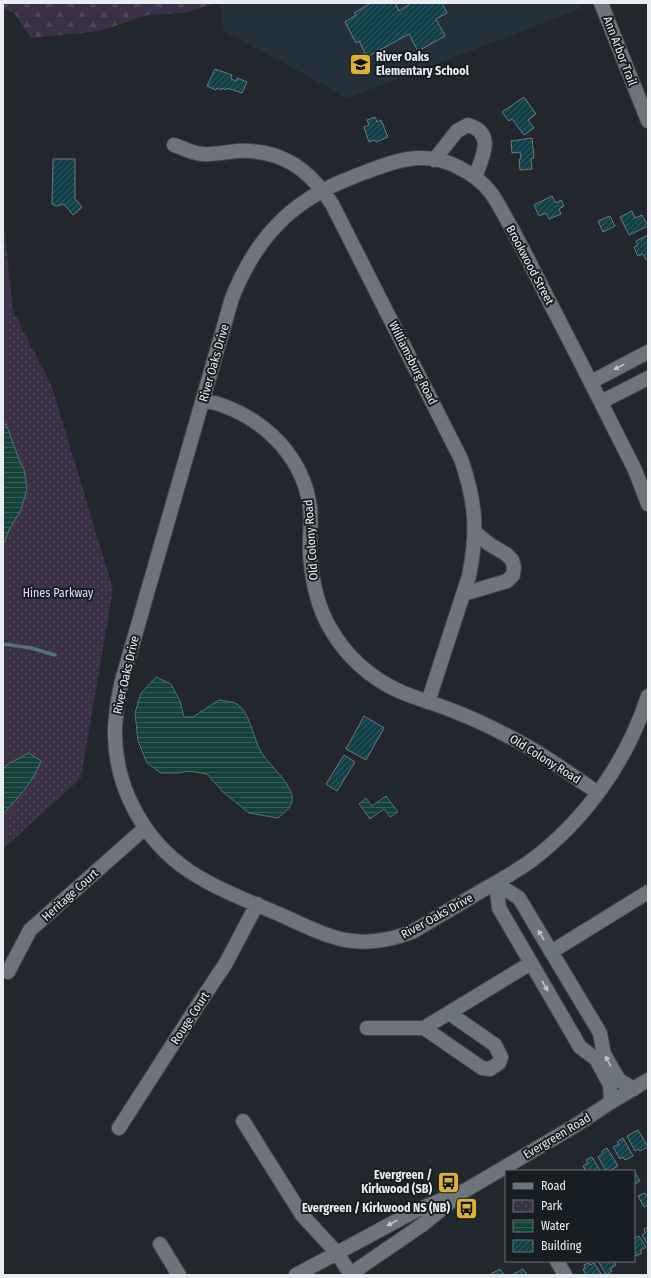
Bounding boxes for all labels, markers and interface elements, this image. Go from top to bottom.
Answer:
street label: Ann Arbor Trail [600,14,640,88]
place label: River Oaks Elementary School [376,50,470,78]
school or university icon: River Oaks Elementary School [348,51,374,77]
street label: Brookwood Street [503,223,557,307]
street label: Williamsburg Road [386,319,440,407]
street label: River Oaks Drive [196,323,232,403]
one-way arrow [613,364,625,370]
street label: Old Colony Road [301,499,321,581]
park label: Hines Parkway [23,586,94,600]
street label: River Oaks Drive [110,634,142,716]
street label: Old Colony Road [507,732,583,786]
street label: Heritage Court [39,866,101,924]
street label: River Oaks Drive [399,890,475,942]
one-way arrow [537,929,544,941]
one-way arrow [541,980,548,992]
street label: Rouge Court [168,989,212,1047]
one-way arrow [605,1055,612,1067]
street label: Evergreen Road [521,1110,593,1162]
place label: Evergreen / Kirkwood (SB) [361,1168,432,1196]
bus stop icon: Evergreen / Kirkwood (SB) [435,1169,461,1195]
legend [505,1170,635,1262]
text: Road [541,1179,566,1193]
bus stop icon: Evergreen / Kirkwood NS (NB) [453,1195,479,1221]
text: Park [541,1199,563,1213]
place label: Evergreen / Kirkwood NS (NB) [302,1201,450,1215]
text: Water [541,1219,570,1233]
one-way arrow [387,1220,398,1226]
text: Building [541,1239,582,1253]

